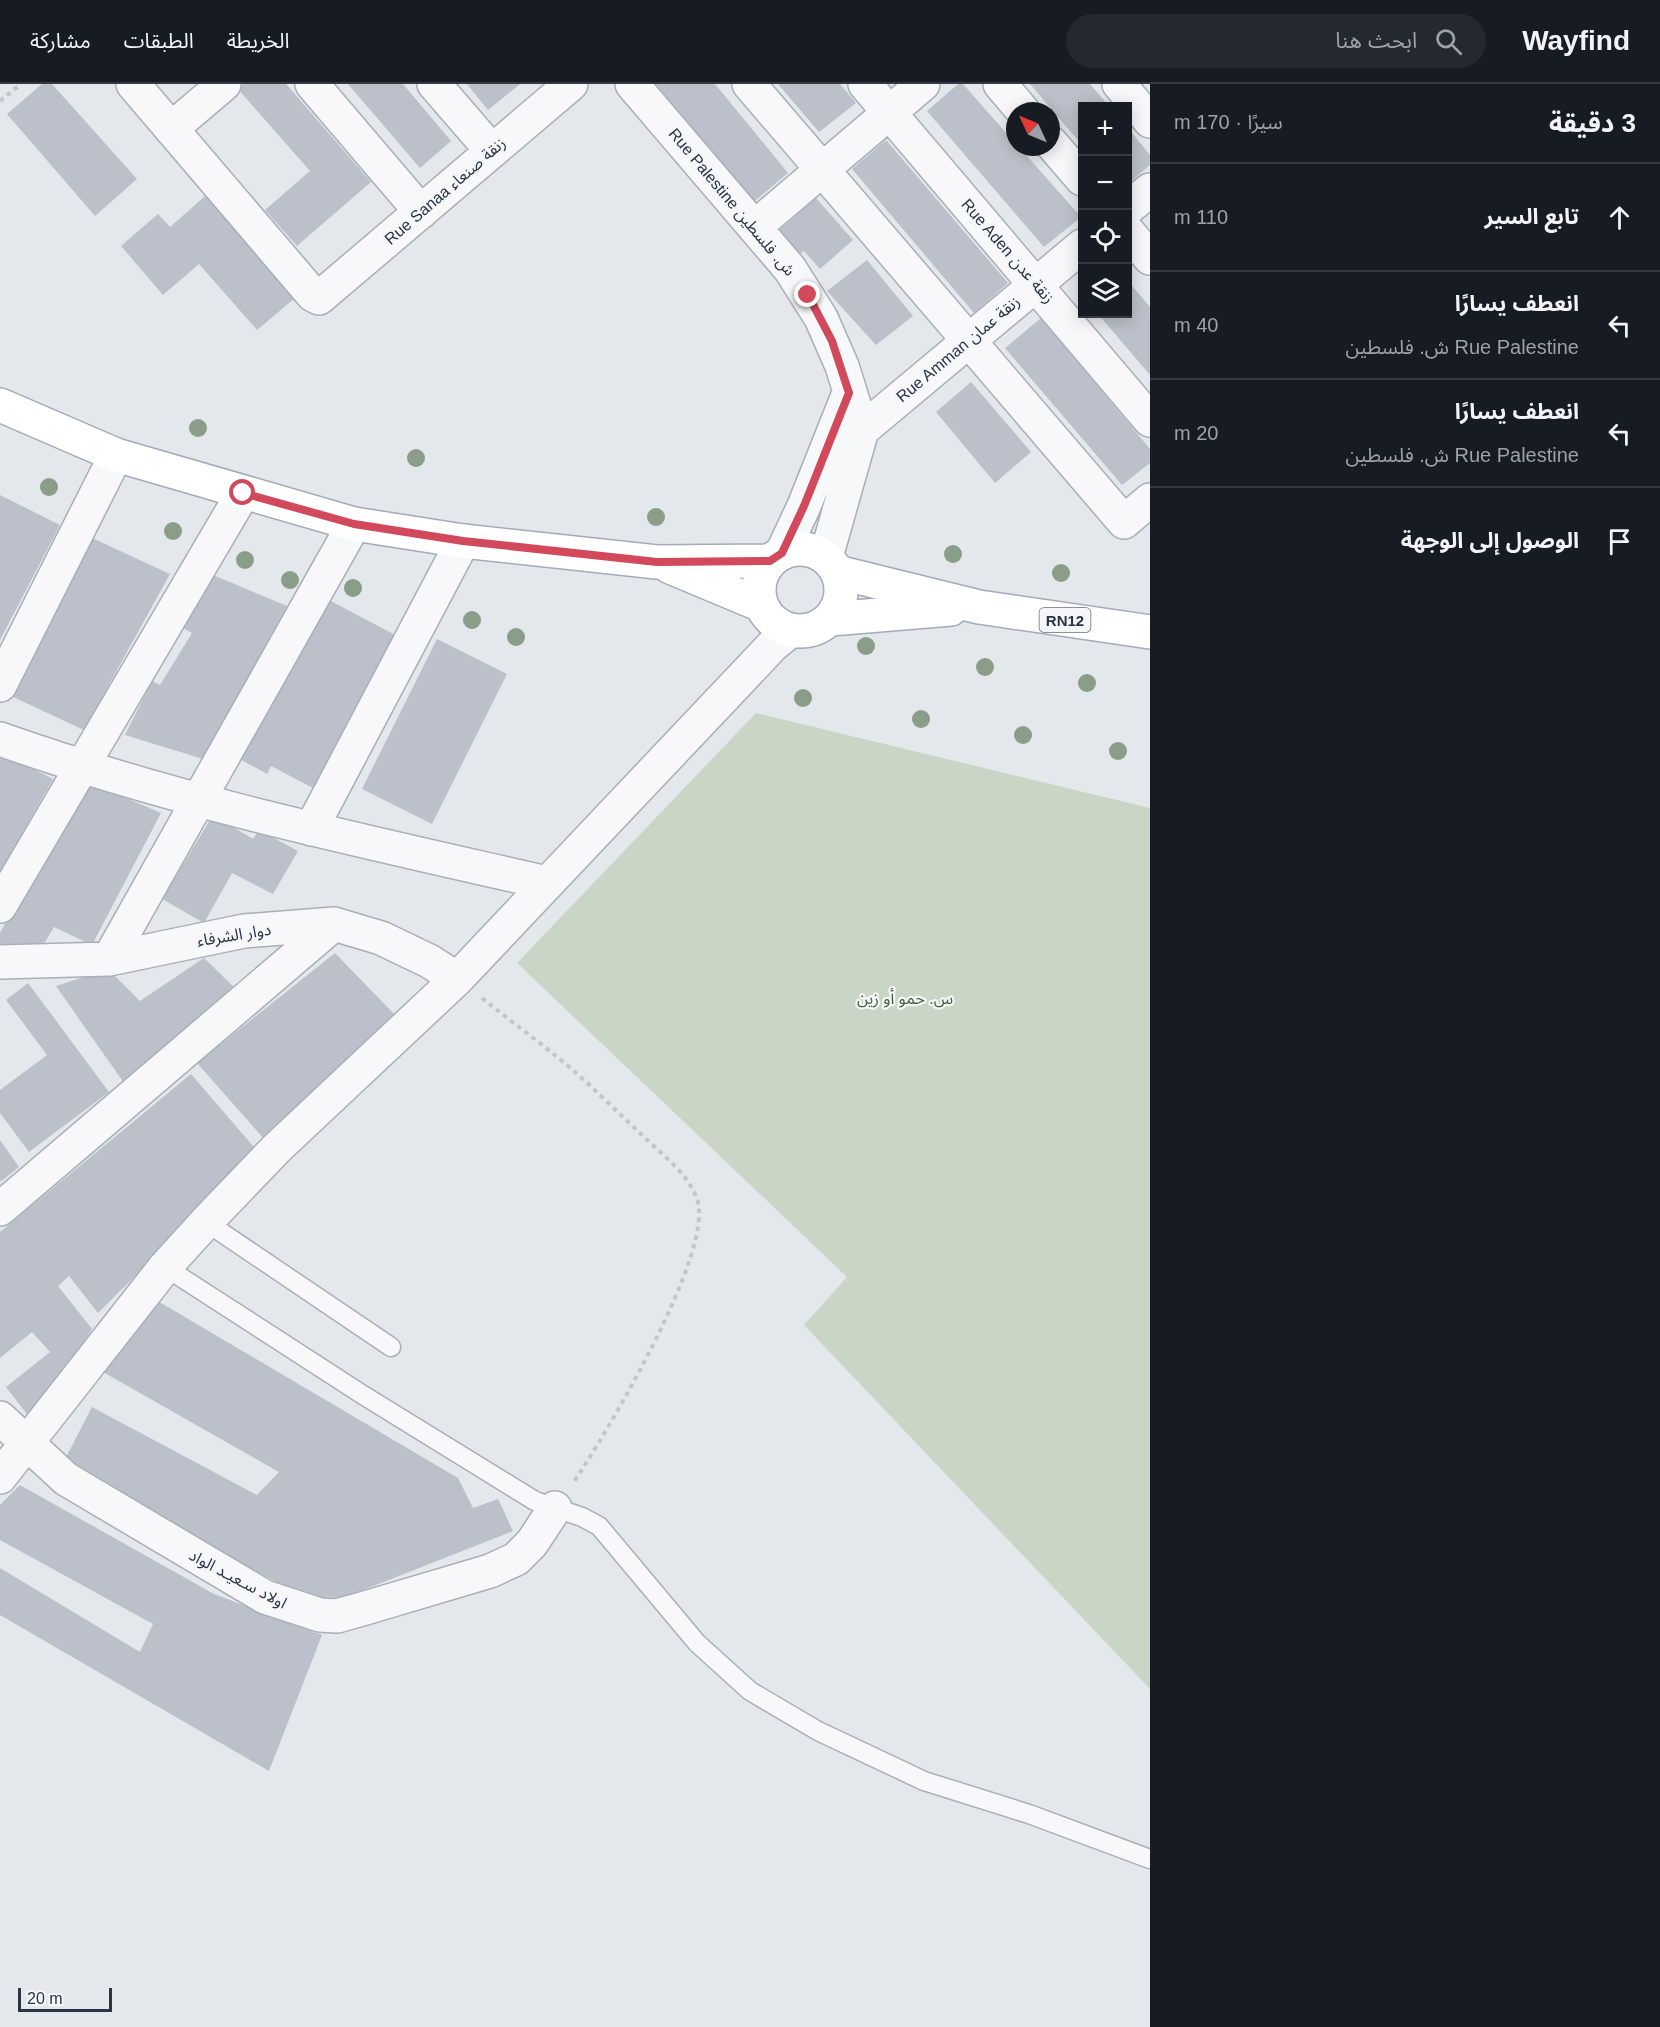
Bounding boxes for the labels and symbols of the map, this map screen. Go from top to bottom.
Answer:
north arrow [1006,102,1060,156]
street label: Rue Palestine ش. فلسطين [665,125,799,280]
street label: Rue Sanaa زنقة صنعاء [381,134,509,249]
street label: Rue Aden زنقة عدن [957,196,1058,307]
route end [794,281,820,307]
street label: Rue Amman زنقة عمان [893,293,1024,406]
route start [229,479,255,505]
road number: RN12 [1040,608,1090,632]
street label: دوار الشرفاء [196,921,272,950]
park label: س. حمو أو زين [857,988,953,1008]
street label: اولاد سـعيـد الواد [186,1546,290,1613]
scale bar [18,1985,112,2012]

